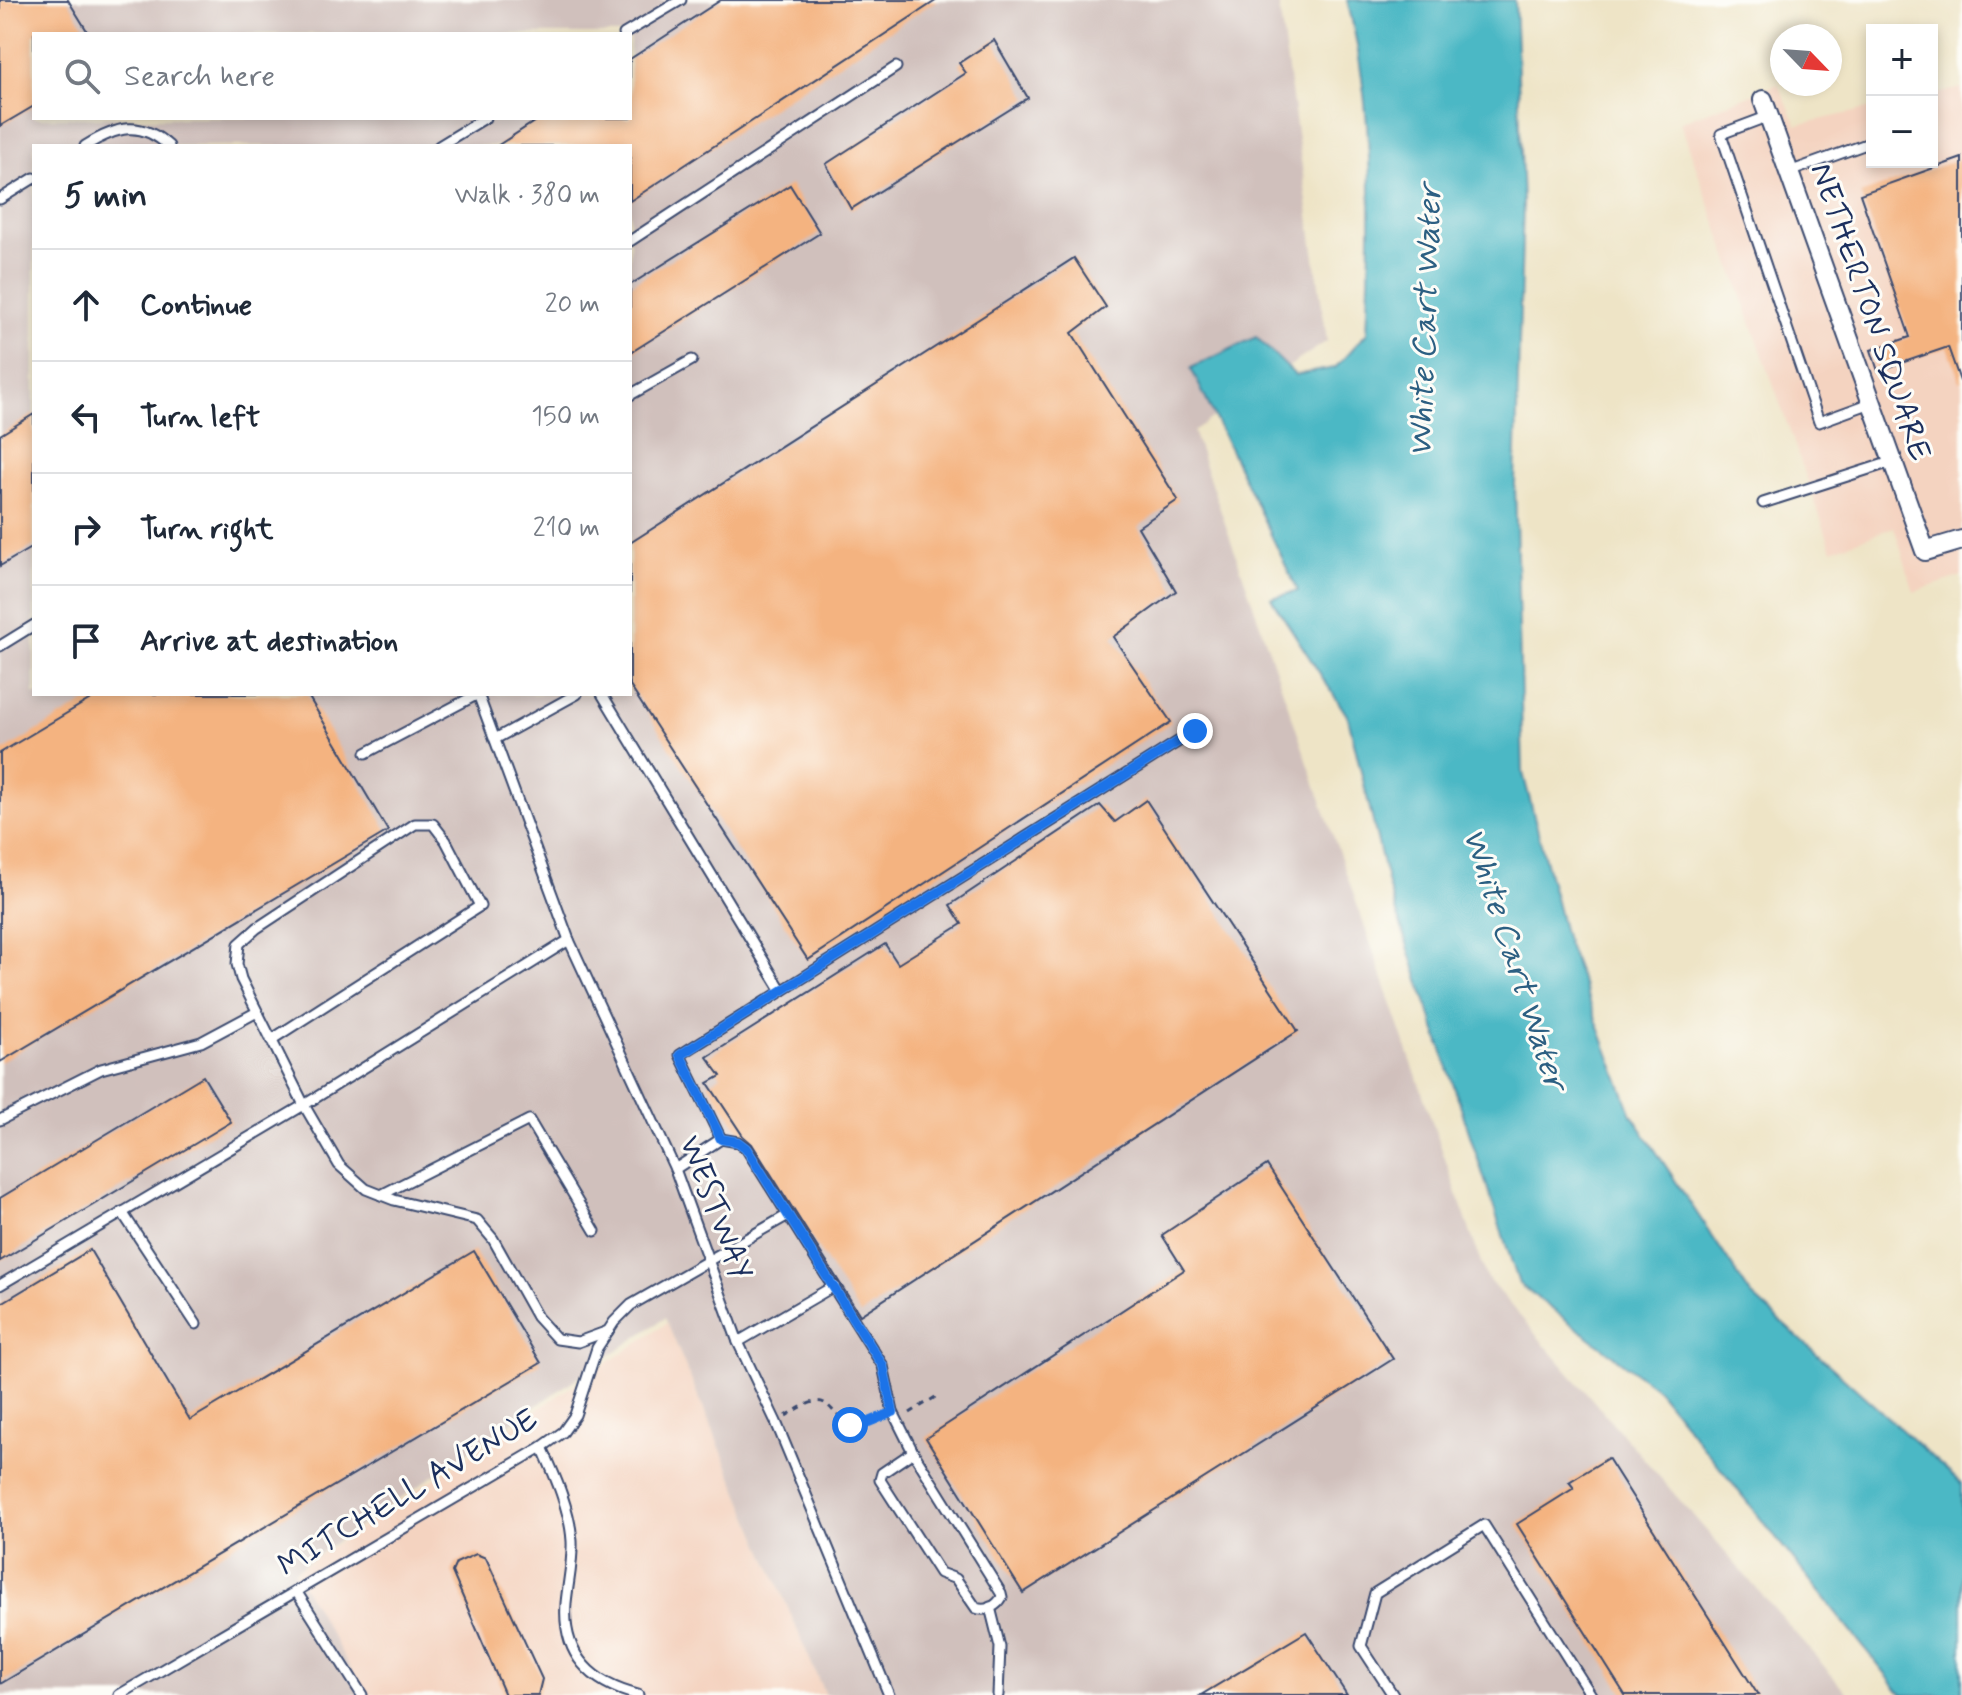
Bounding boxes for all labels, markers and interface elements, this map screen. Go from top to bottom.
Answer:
north arrow [1770,24,1842,96]
map controls [1866,24,1938,168]
button: + [1866,24,1938,96]
search box [32,32,632,120]
icon: search [60,54,104,98]
text: Search here [124,57,275,96]
button: − [1866,96,1938,168]
street label: NETHERTON SQUARE [1799,158,1941,466]
text: 5 min [64,174,147,219]
text: Walk · 380 m [454,179,600,213]
water label: White Cart Water [1399,179,1453,458]
icon: ahead [64,283,108,327]
text: Continue [140,286,252,325]
text: 20 m [545,288,600,322]
icon: left [64,395,108,439]
text: Turn left [140,398,260,437]
text: 150 m [531,400,600,434]
icon: right [64,507,108,551]
text: Turn right [140,510,273,549]
text: 210 m [533,512,600,546]
icon: arrive [64,619,108,663]
text: Arrive at destination [140,622,398,661]
route end [1177,713,1213,749]
water label: White Cart Water [1450,822,1579,1100]
street label: WESTWAY [668,1130,762,1286]
street label: MITCHELL AVENUE [270,1399,546,1587]
route start [832,1407,868,1443]

